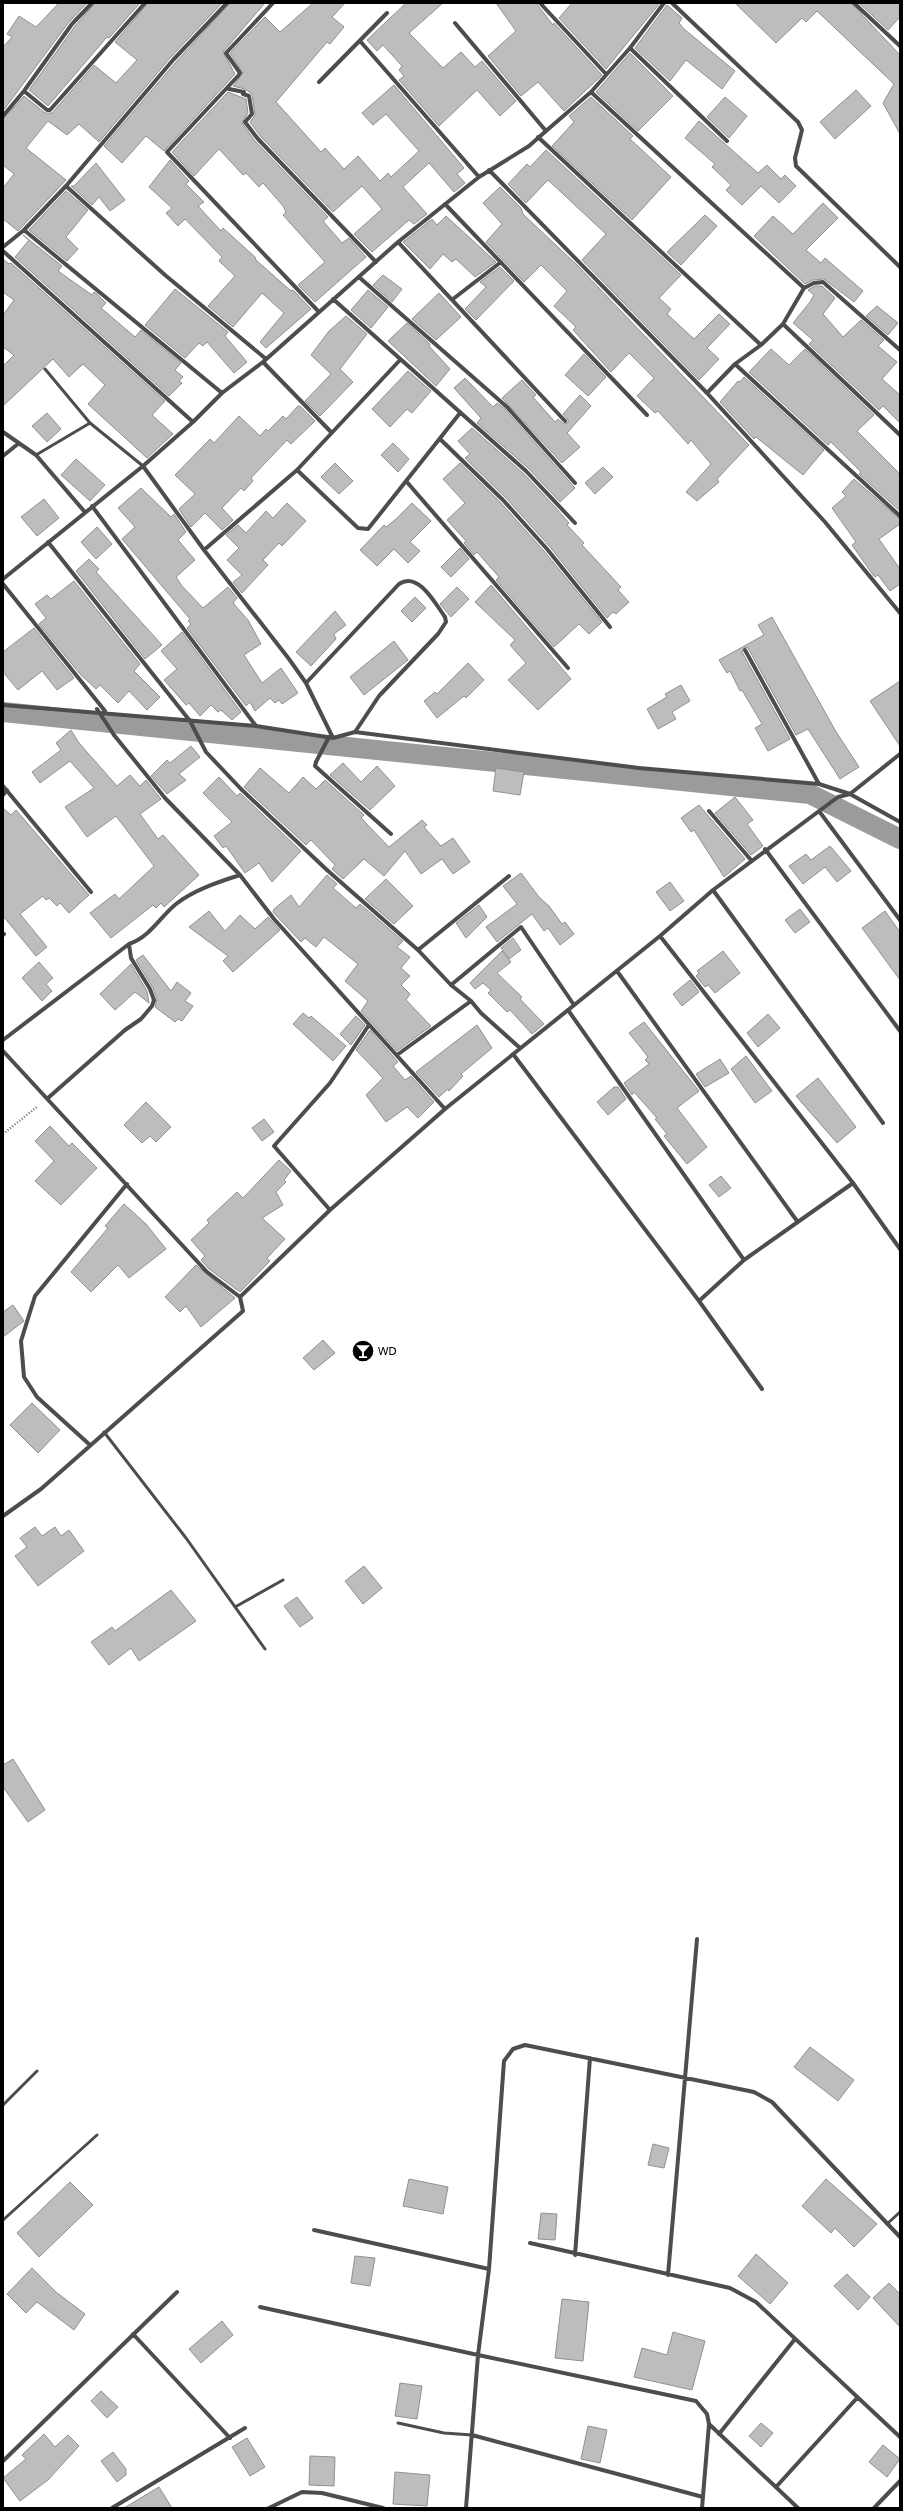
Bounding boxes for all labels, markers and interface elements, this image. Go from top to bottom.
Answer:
bar icon: WD [350,1338,376,1364]
place label: WD [378,1344,396,1358]

